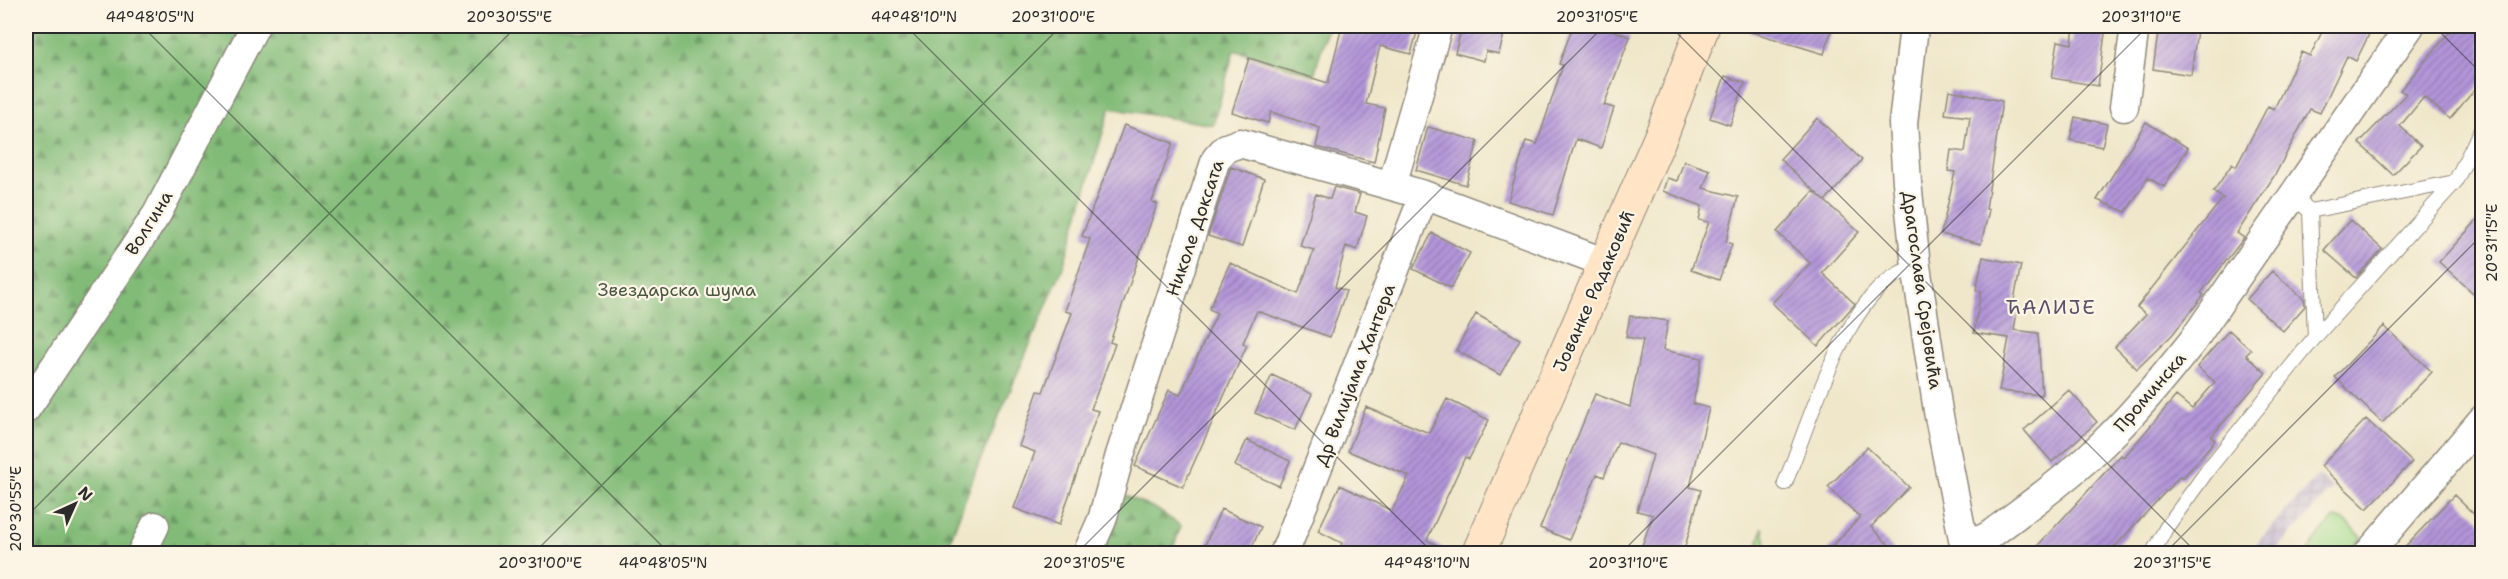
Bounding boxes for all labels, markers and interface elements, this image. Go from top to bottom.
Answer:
text: 44°48'05"N [106,7,194,27]
text: 20°30'55"E [466,7,552,27]
text: 44°48'10"N [871,7,957,27]
text: 20°31'00"E [1011,7,1095,27]
text: 20°31'05"E [1556,7,1638,27]
text: 20°31'10"E [2101,7,2181,27]
street label: Николе Доксата [1160,157,1230,299]
street label: Волгина [120,186,178,260]
street label: Драгослава Срејовића [1896,189,1948,391]
text: 20°31'15"E [2482,204,2502,282]
street label: Јованке Радаковић [1548,206,1640,376]
park label: Звездарска шума [598,278,756,302]
street label: Др Вилијама Хантера [1309,280,1401,470]
district label: ЋАЛИЈЕ [2006,294,2096,320]
street label: Проминска [2109,347,2191,437]
text: 20°30'55"E [6,466,26,552]
north arrow [45,474,105,534]
text: N [73,482,97,506]
text: 20°31'00"E [498,553,582,573]
text: 44°48'05"N [619,553,707,573]
text: 20°31'05"E [1043,553,1125,573]
text: 44°48'10"N [1384,553,1470,573]
text: 20°31'10"E [1588,553,1668,573]
text: 20°31'15"E [2133,553,2211,573]

